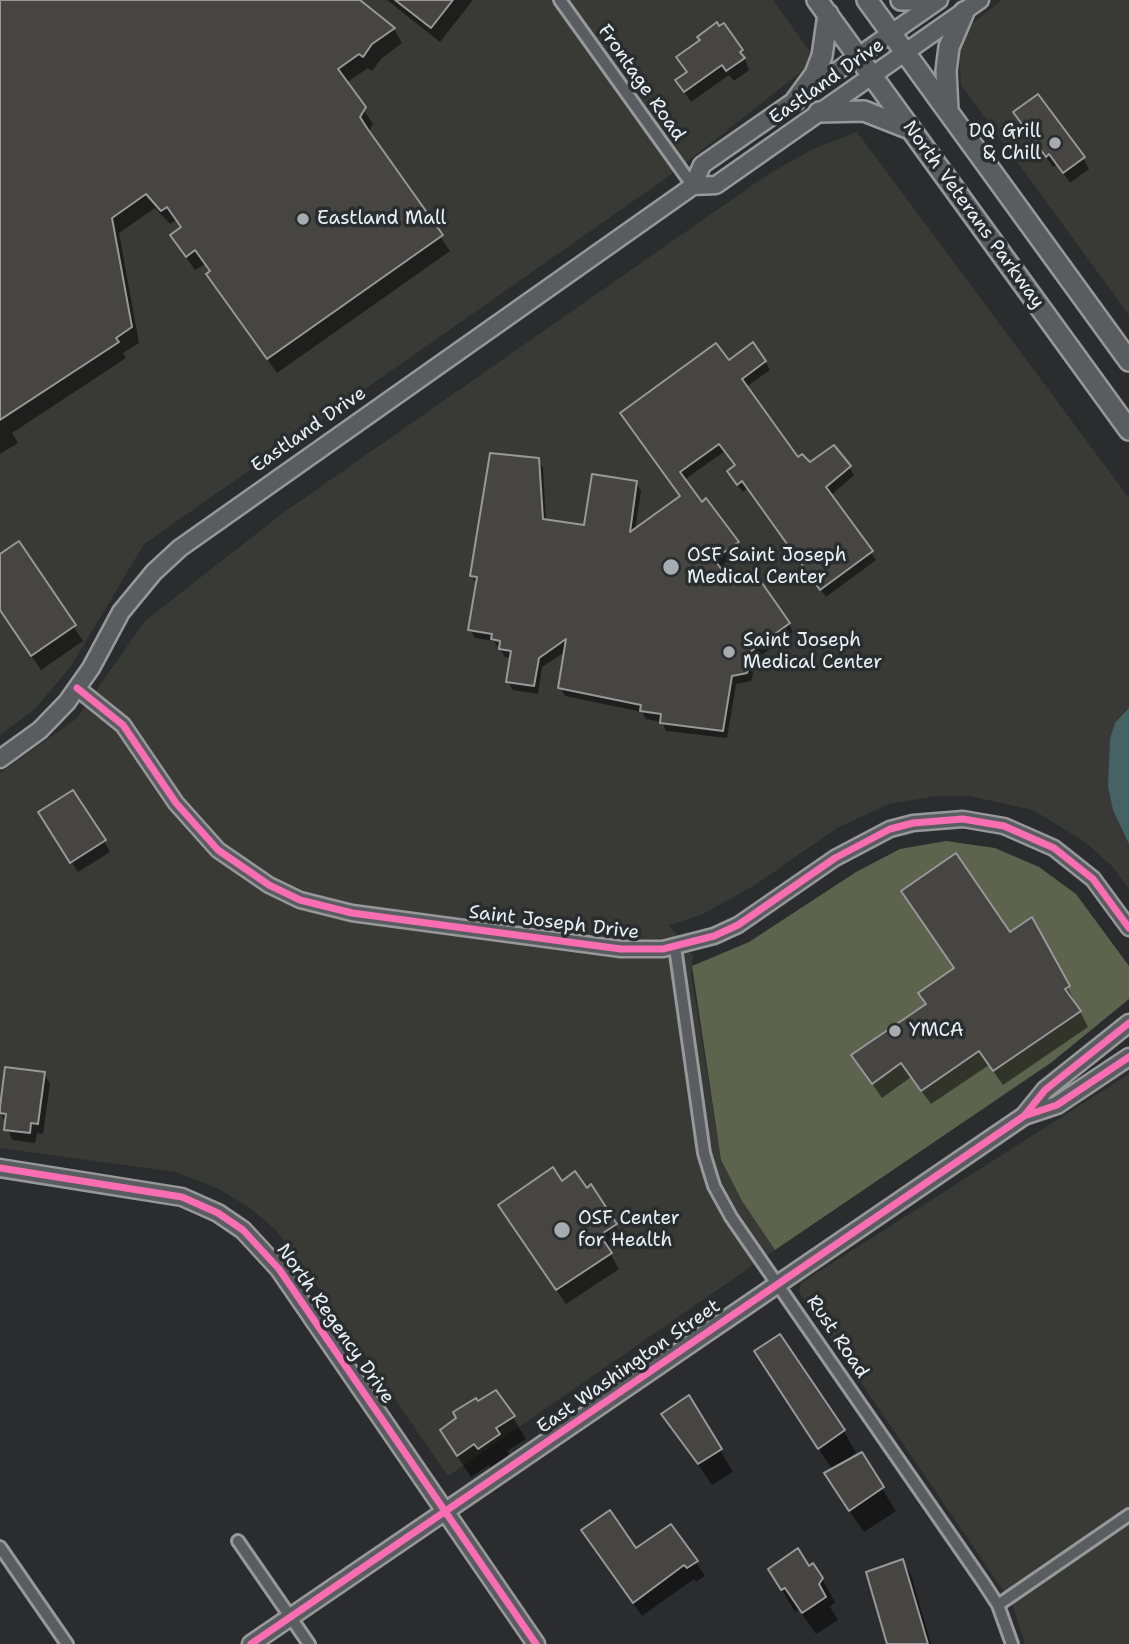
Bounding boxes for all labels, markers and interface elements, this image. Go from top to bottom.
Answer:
street label: Frontage Road [592,21,690,145]
street label: Eastland Drive [765,34,889,130]
street label: North Veterans Parkway [897,117,1049,313]
place label: DQ Grill & Chill [969,121,1041,165]
marker: DQ Grill & Chill [1047,135,1063,151]
place label: Eastland Mall [317,208,446,230]
marker: Eastland Mall [295,211,311,227]
street label: Eastland Drive [247,382,371,478]
place label: OSF Saint Joseph Medical Center [687,545,847,589]
marker: OSF Saint Joseph Medical Center [661,557,681,577]
place label: Saint Joseph Medical Center [743,630,882,674]
marker: Saint Joseph Medical Center [721,644,737,660]
street label: Saint Joseph Drive [468,901,640,945]
place label: YMCA [909,1020,964,1042]
marker: YMCA [887,1023,903,1039]
place label: OSF Center for Health [578,1208,680,1252]
marker: OSF Center for Health [552,1220,572,1240]
street label: North Regency Drive [271,1240,399,1408]
street label: Rust Road [801,1291,873,1383]
street label: East Washington Street [533,1295,725,1439]

